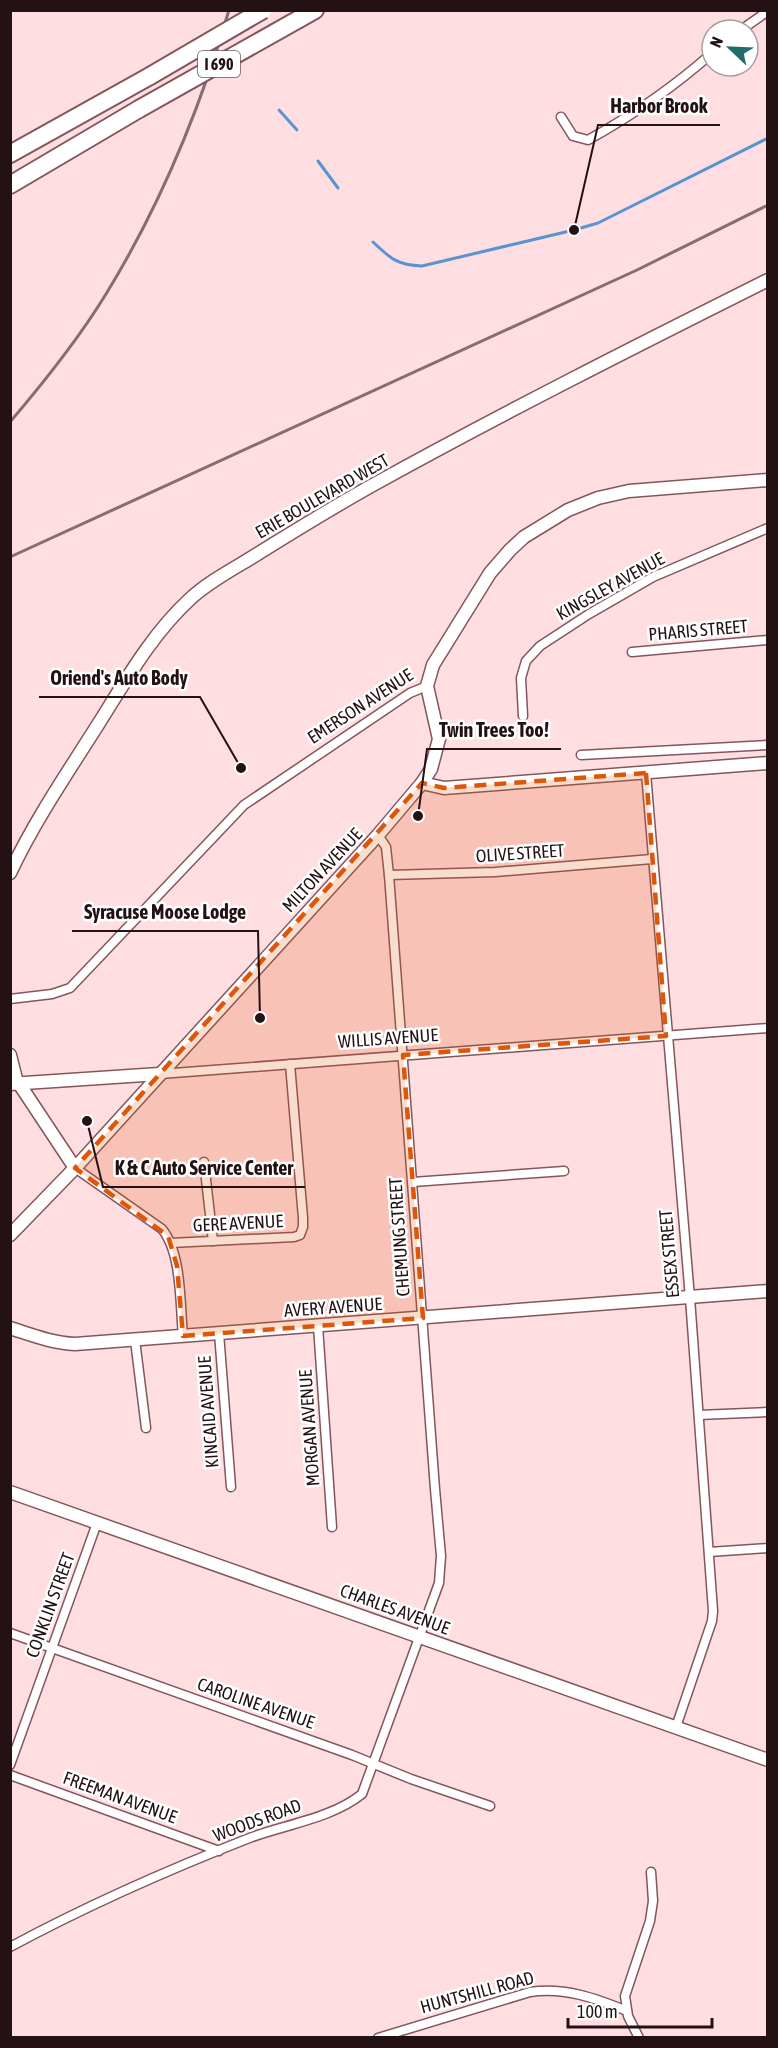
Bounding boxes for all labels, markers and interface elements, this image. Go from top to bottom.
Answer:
north arrow [700,18,760,78]
text: N [706,34,726,50]
road number: I 690 [198,51,240,77]
callout: Harbor Brook [598,87,720,125]
text: Harbor Brook [610,94,708,117]
street label: ERIE BOULEVARD WEST [251,449,393,543]
street label: KINGSLEY AVENUE [552,548,668,624]
street label: PHARIS STREET [648,615,749,645]
callout: Oriend's Auto Body [39,659,200,697]
street label: EMERSON AVENUE [303,664,417,748]
text: Oriend's Auto Body [50,666,188,689]
callout: Twin Trees Too! [427,711,561,749]
text: Twin Trees Too! [439,718,549,741]
street label: MILTON AVENUE [278,823,366,916]
street label: OLIVE STREET [475,839,565,867]
callout: Syracuse Moose Lodge [72,893,258,931]
text: Syracuse Moose Lodge [84,900,246,923]
street label: WILLIS AVENUE [337,1024,439,1052]
callout: K & C Auto Service Center [103,1149,305,1187]
text: K & C Auto Service Center [115,1156,294,1179]
street label: CHEMUNG STREET [384,1177,414,1297]
street label: ESSEX STREET [655,1209,683,1299]
street label: GERE AVENUE [192,1210,284,1236]
street label: AVERY AVENUE [283,1293,383,1321]
street label: KINCAID AVENUE [194,1355,222,1469]
street label: MORGAN AVENUE [294,1369,324,1487]
street label: CONKLIN STREET [21,1550,79,1660]
street label: CHARLES AVENUE [337,1579,453,1639]
street label: CAROLINE AVENUE [195,1673,318,1733]
street label: FREEMAN AVENUE [60,1767,180,1827]
street label: WOODS ROAD [210,1794,304,1846]
street label: HUNTSHILL ROAD [418,1967,536,2017]
scale bar [568,1991,712,2029]
text: 100 m [577,2001,618,2022]

